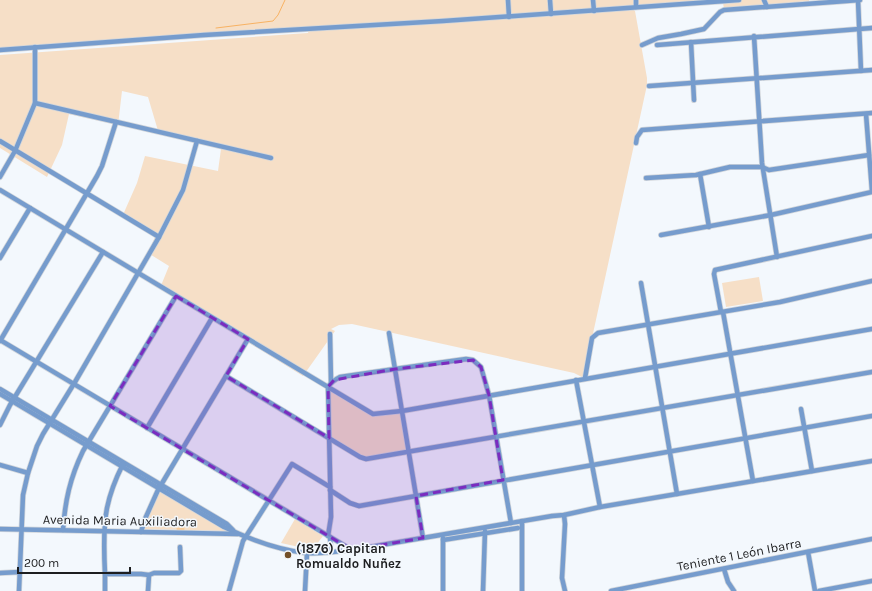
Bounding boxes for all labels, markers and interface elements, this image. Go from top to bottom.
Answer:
street label: Avenida Maria Auxiliadora [43,512,197,529]
street label: Teniente 1 León Ibarra [676,535,803,574]
place label: (1876) Capitan Romualdo Nuñez [296,541,401,571]
scale bar [18,549,130,575]
marker: (1876) Capitan Romualdo Nuñez [283,550,293,560]
text: 200 m [24,556,59,570]

